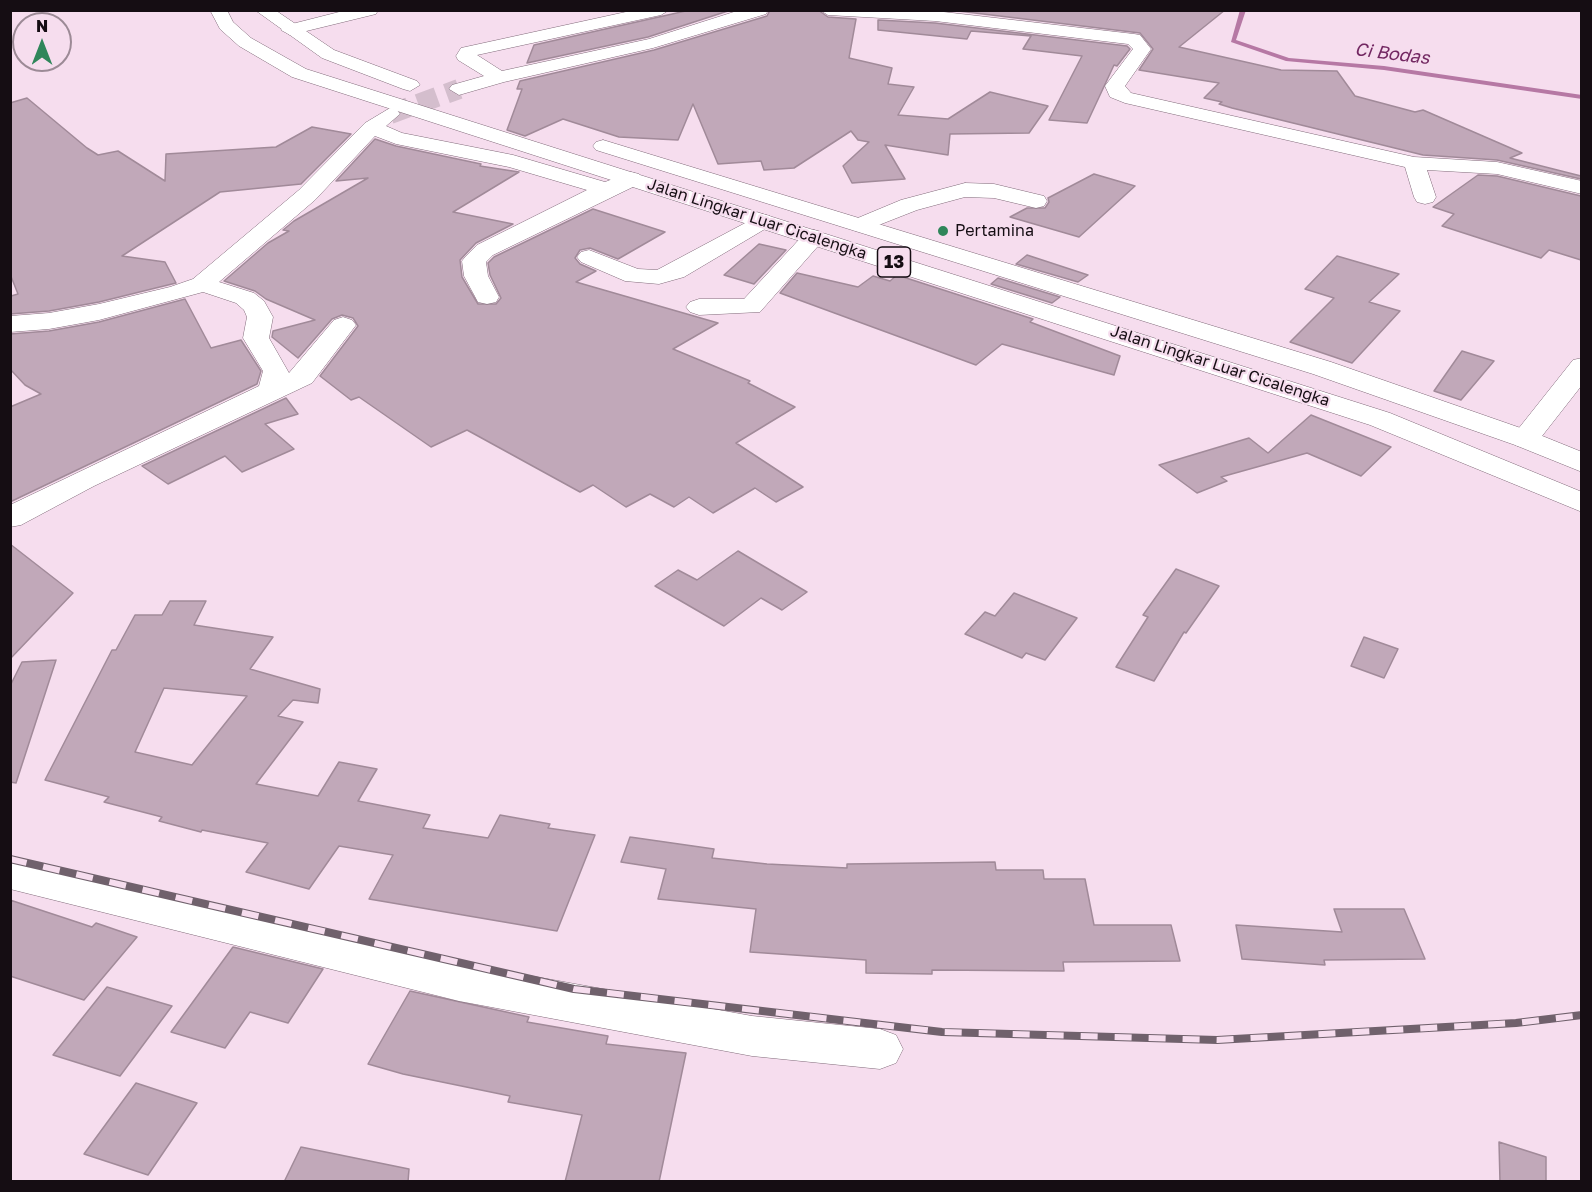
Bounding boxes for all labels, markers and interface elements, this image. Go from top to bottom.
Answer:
north arrow [12,12,72,72]
text: N [36,16,48,36]
water label: Ci Bodas [1353,39,1431,69]
street label: Jalan Lingkar Luar Cicalengka [645,174,869,264]
place label: Pertamina [955,221,1034,241]
marker: Pertamina [936,224,950,238]
road number: 13 [878,247,910,277]
street label: Jalan Lingkar Luar Cicalengka [1108,321,1332,411]

